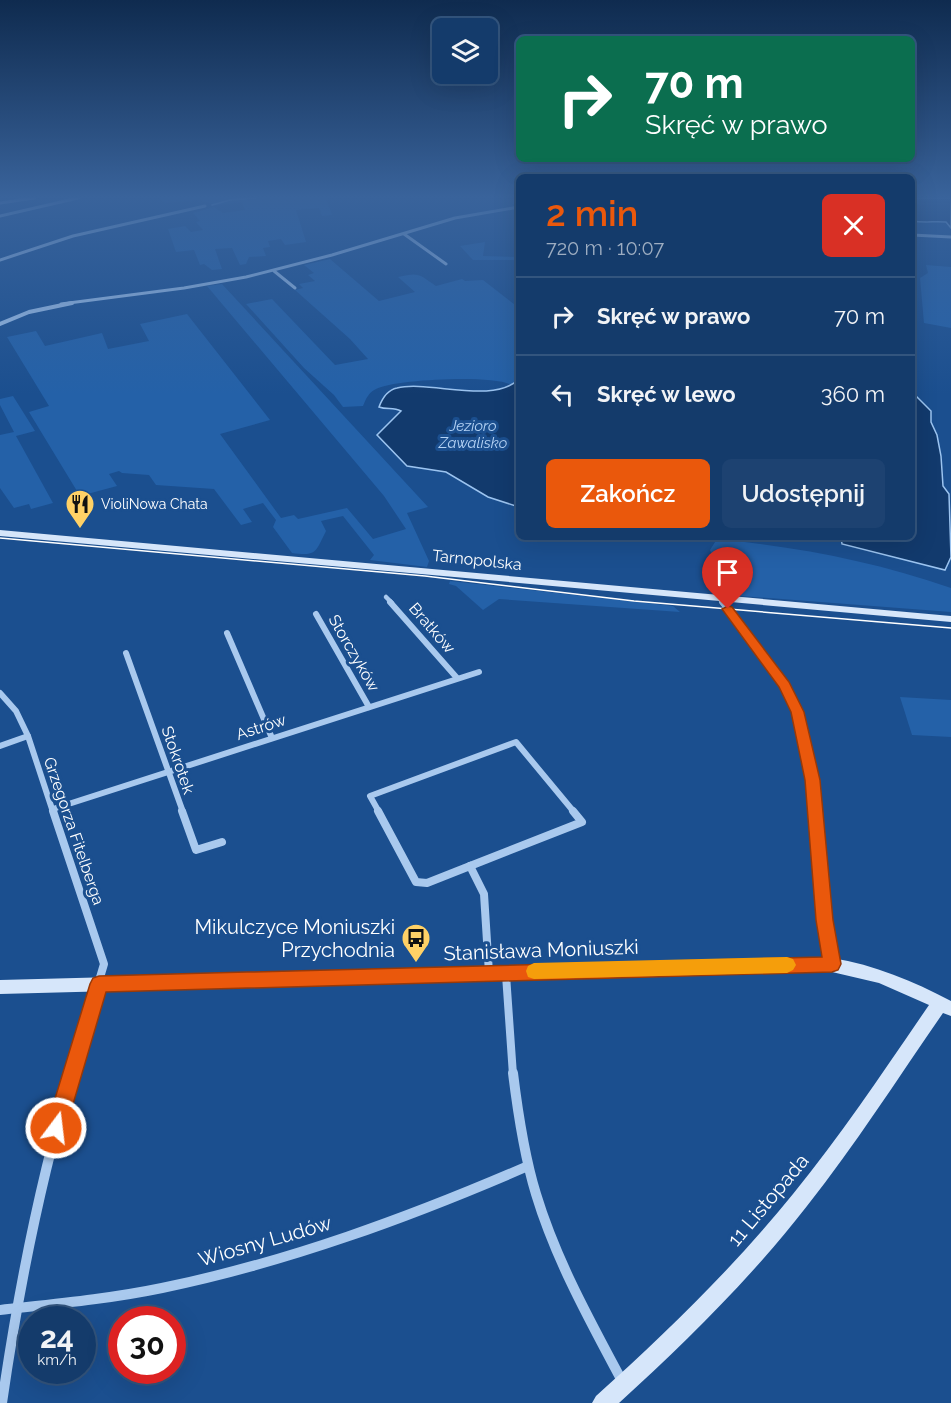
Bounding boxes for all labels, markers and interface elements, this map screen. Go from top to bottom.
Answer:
map controls [432,18,498,84]
button: layers [432,18,498,84]
text: 70 m [645,59,744,108]
icon: right [546,60,624,138]
text: Skręć w prawo [645,109,828,140]
text: 2 min [546,192,638,234]
button: close [822,194,885,257]
text: 720 m · 10:07 [546,236,664,260]
icon: right [546,300,579,333]
text: Skręć w prawo [597,303,750,329]
text: 70 m [834,303,885,329]
icon: left [546,378,579,411]
text: Skręć w lewo [597,381,736,407]
text: 360 m [821,381,885,407]
water label: Jezioro Zawalisko [438,417,507,452]
button: Zakończ [546,459,710,528]
button: Udostępnij [722,459,885,528]
restaurant icon: VioliNowa Chata [64,488,96,530]
place label: VioliNowa Chata [101,496,208,512]
street label: Tarnopolska [431,546,523,574]
pin [702,547,753,609]
icon: arrive [711,556,744,589]
street label: Bratków [405,599,459,657]
street label: Storczyków [324,611,384,695]
street label: Astrów [234,710,288,744]
street label: Stokrotek [158,724,199,797]
street label: Grzegorza Fitelberga [40,755,108,907]
place label: Mikulczyce Moniuszki Przychodnia [195,915,395,962]
bus stop icon: Mikulczyce Moniuszki Przychodnia [400,922,432,964]
street label: Stanisława Moniuszki [443,935,639,965]
position arrow [24,1096,88,1160]
street label: 11 Listopada [723,1149,813,1251]
street label: Wiosny Ludów [196,1211,334,1271]
speed limit sign: 30 [108,1306,186,1384]
text: 24 [40,1320,74,1355]
text: km/h [37,1351,77,1369]

